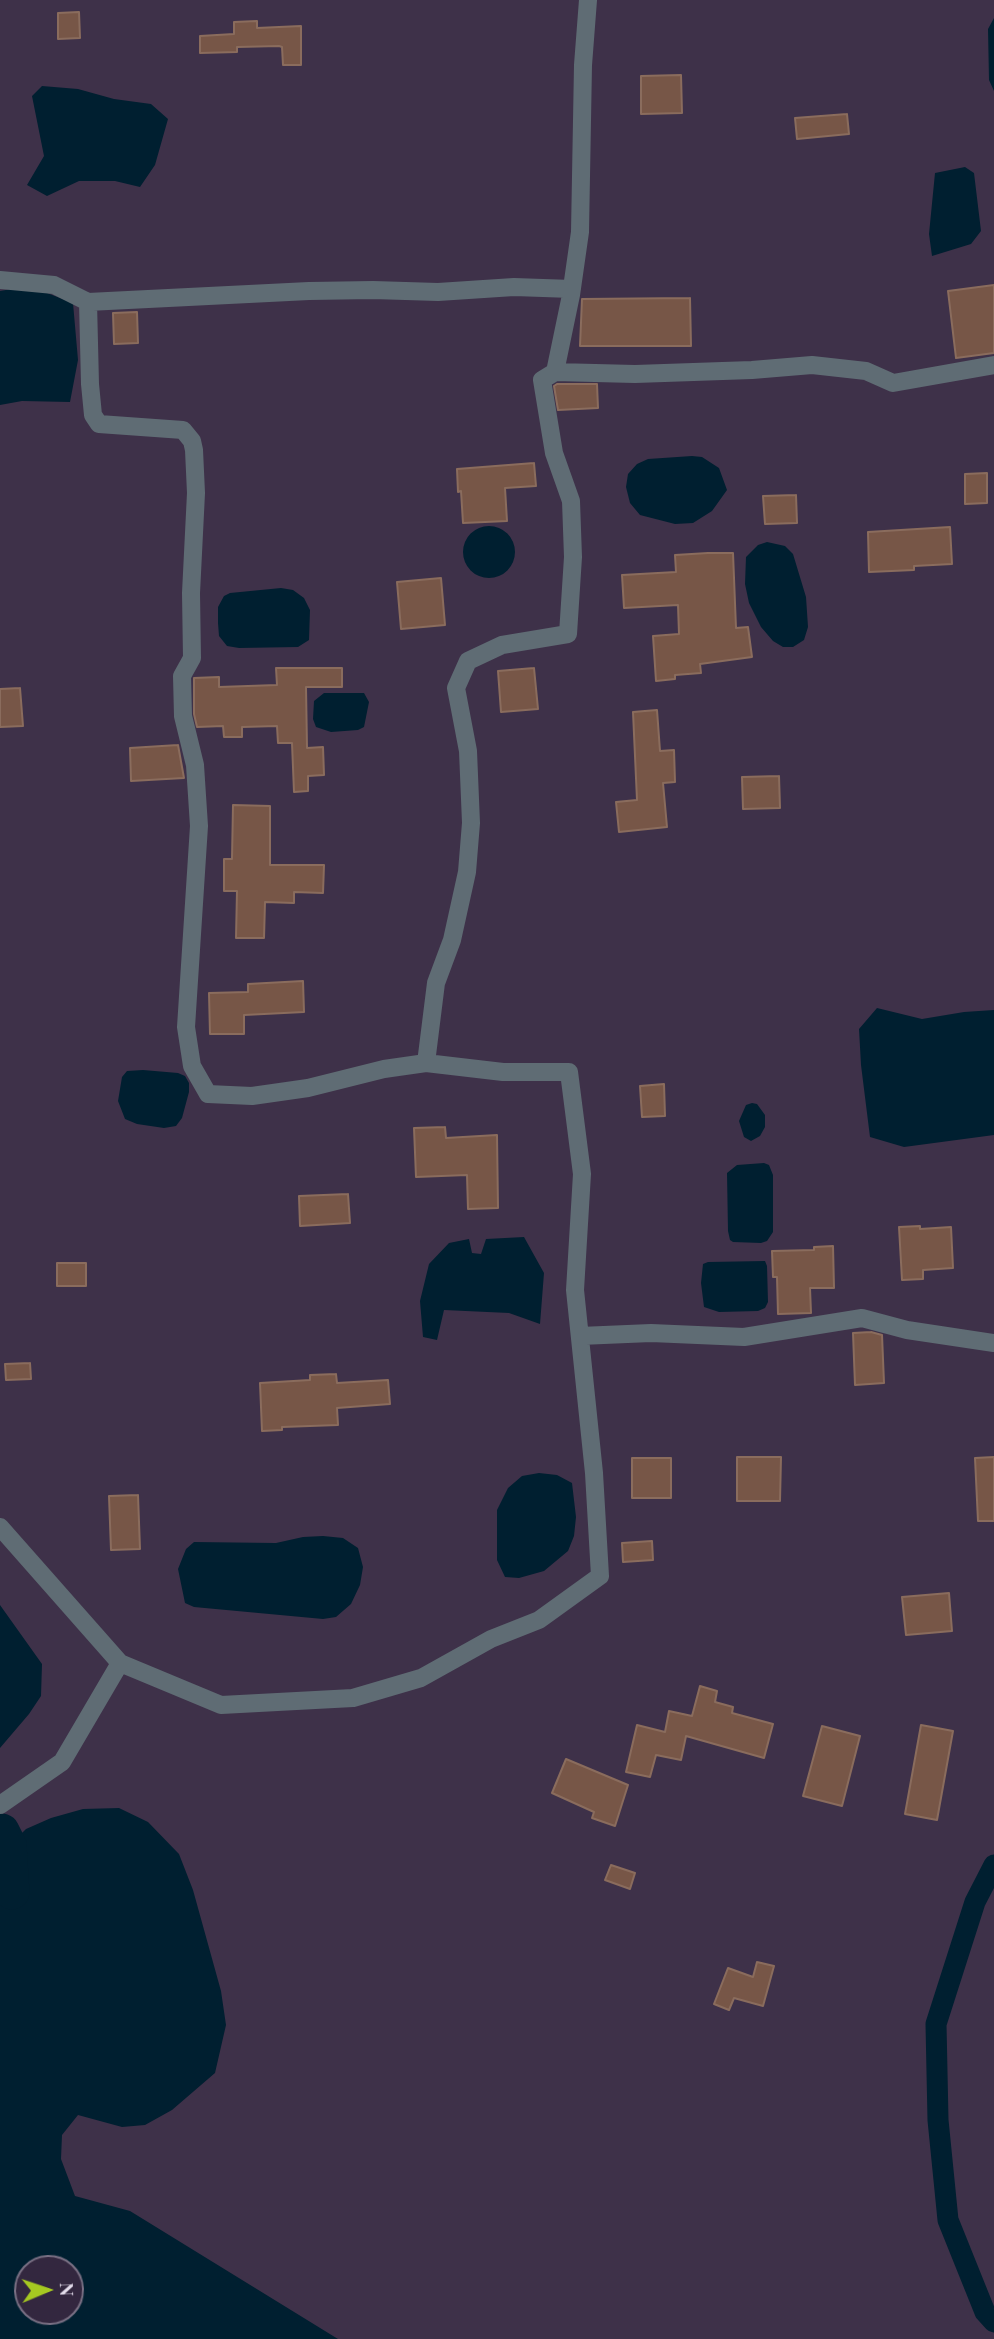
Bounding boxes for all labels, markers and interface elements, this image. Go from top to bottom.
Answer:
north arrow [14,2255,84,2325]
text: N [55,2282,81,2297]

